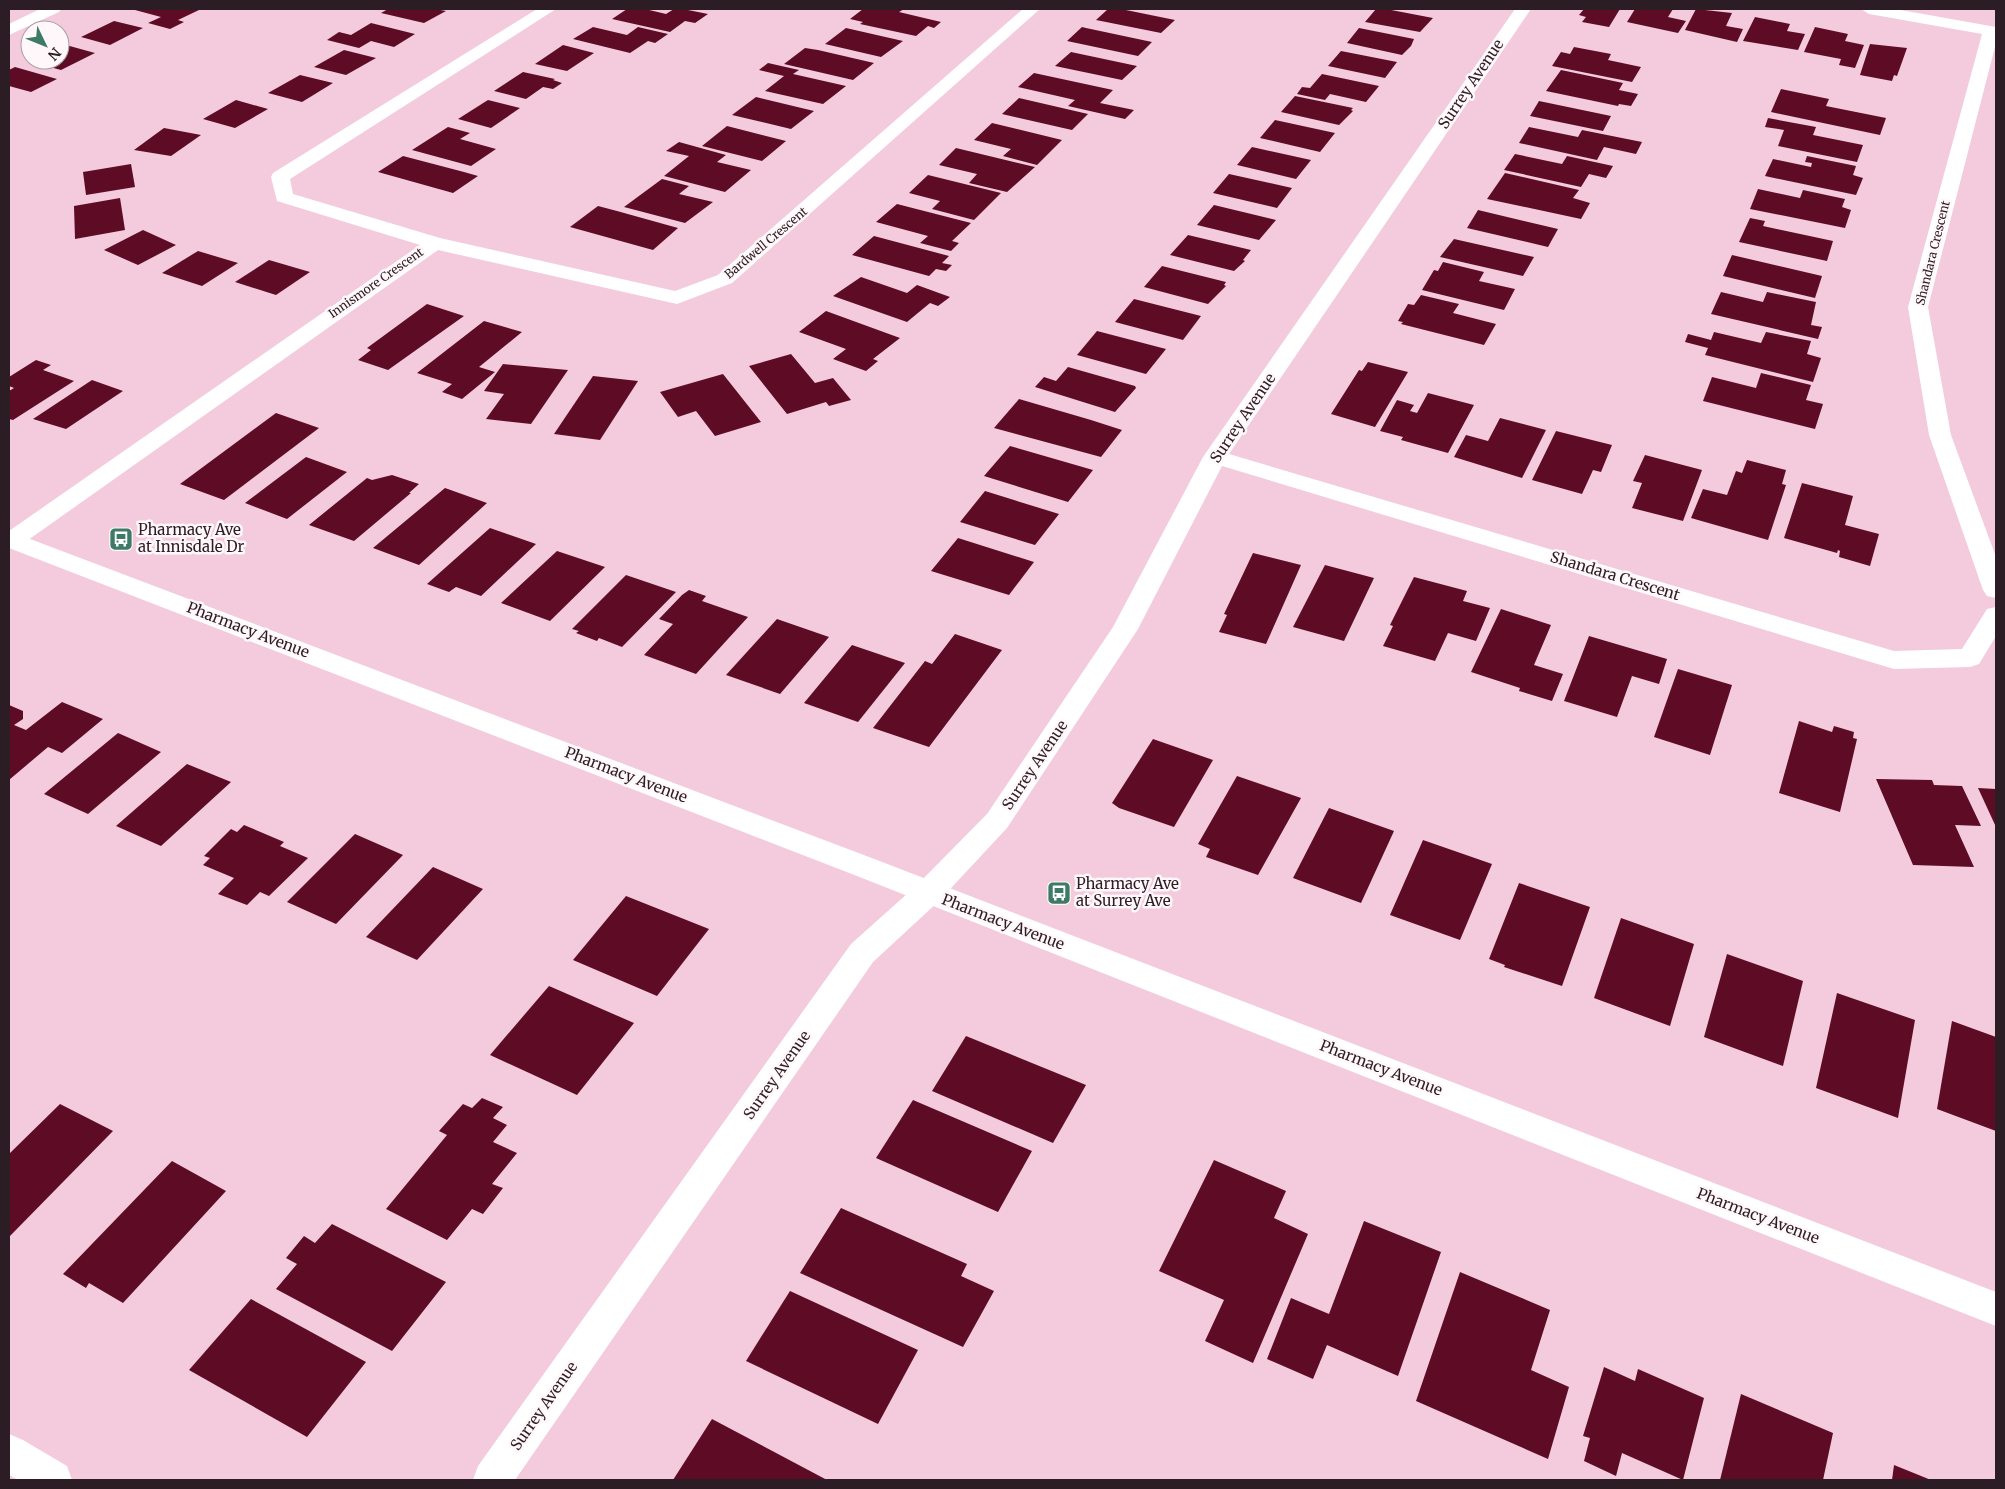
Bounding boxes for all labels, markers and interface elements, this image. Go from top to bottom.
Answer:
north arrow [20,20,70,70]
street label: Surrey Avenue [1434,35,1508,132]
text: N [44,44,65,64]
street label: Shandara Crescent [1912,199,1953,307]
street label: Bardwell Crescent [721,203,810,282]
street label: Innismore Crescent [325,244,426,321]
street label: Surrey Avenue [1206,369,1280,466]
place label: Pharmacy Ave at Innisdale Dr [138,520,244,556]
bus stop icon: Pharmacy Ave at Innisdale Dr [108,526,134,552]
street label: Shandara Crescent [1548,547,1682,604]
street label: Pharmacy Avenue [184,597,312,662]
street label: Surrey Avenue [998,716,1072,813]
street label: Pharmacy Avenue [562,742,690,807]
place label: Pharmacy Ave at Surrey Ave [1076,874,1179,910]
bus stop icon: Pharmacy Ave at Surrey Ave [1046,880,1072,906]
street label: Pharmacy Avenue [939,889,1067,954]
street label: Surrey Avenue [739,1027,814,1123]
street label: Pharmacy Avenue [1317,1035,1445,1100]
street label: Pharmacy Avenue [1694,1183,1822,1248]
street label: Surrey Avenue [506,1358,581,1454]

